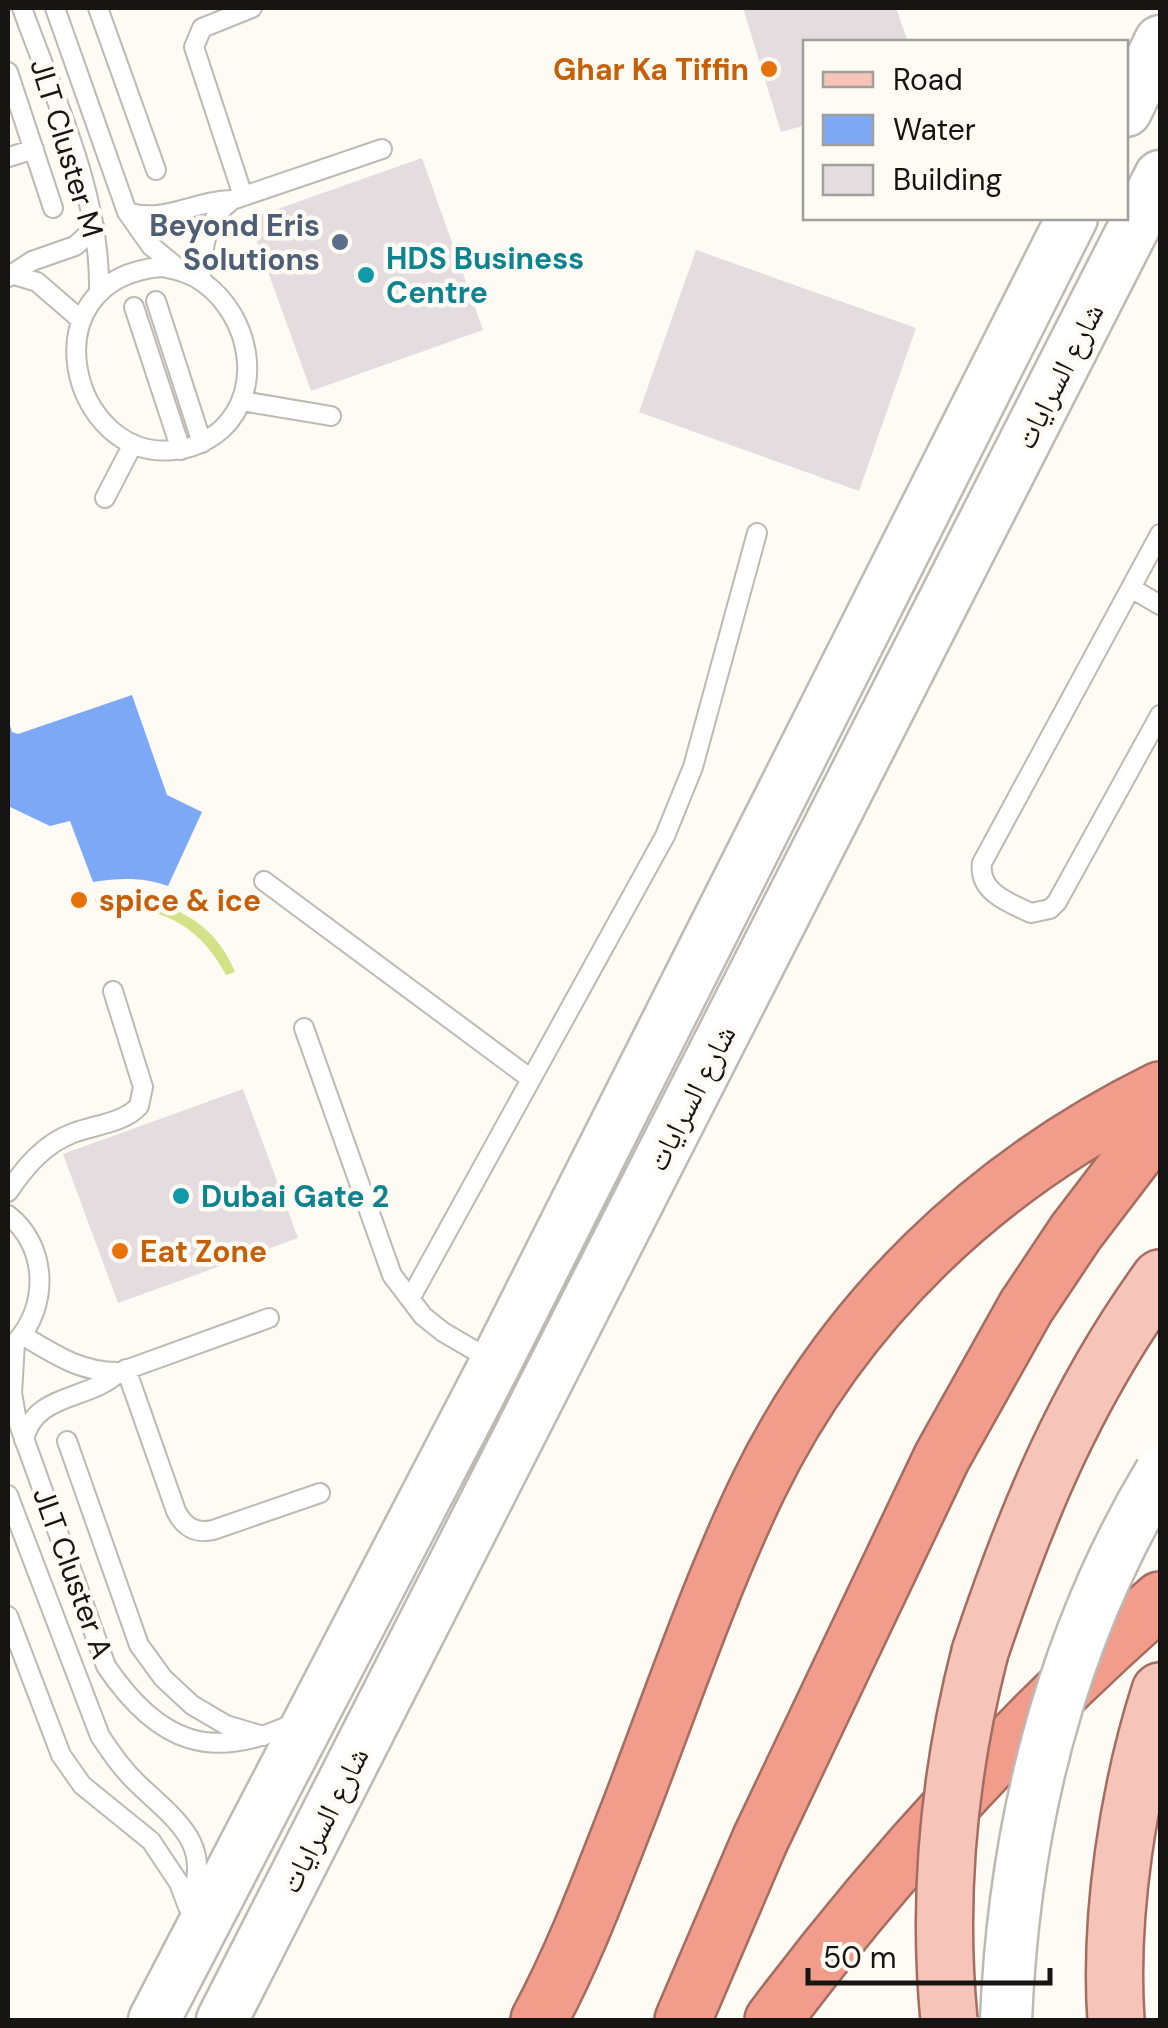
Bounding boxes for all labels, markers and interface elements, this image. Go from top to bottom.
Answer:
legend [803,40,1128,220]
place label: Ghar Ka Tiffin [553,50,749,89]
street label: JLT Cluster M [21,54,113,242]
marker: Ghar Ka Tiffin [758,58,780,80]
text: Road [893,60,963,99]
text: Water [893,110,976,149]
text: Building [893,160,1002,199]
place label: Beyond Eris Solutions [149,206,320,279]
marker: Beyond Eris Solutions [329,231,351,253]
place label: HDS Business Centre [386,239,584,312]
marker: HDS Business Centre [355,264,377,286]
street label: شارع السرايات [1006,296,1112,456]
place label: spice & ice [99,881,261,920]
marker: spice & ice [68,889,90,911]
street label: شارع السرايات [638,1018,744,1178]
place label: Dubai Gate 2 [201,1177,389,1216]
marker: Dubai Gate 2 [170,1185,192,1207]
place label: Eat Zone [140,1232,267,1271]
marker: Eat Zone [109,1240,131,1262]
street label: JLT Cluster A [24,1482,122,1664]
street label: شارع السرايات [271,1740,377,1900]
scale bar [808,1923,1050,1985]
text: 50 m [823,1938,897,1977]

